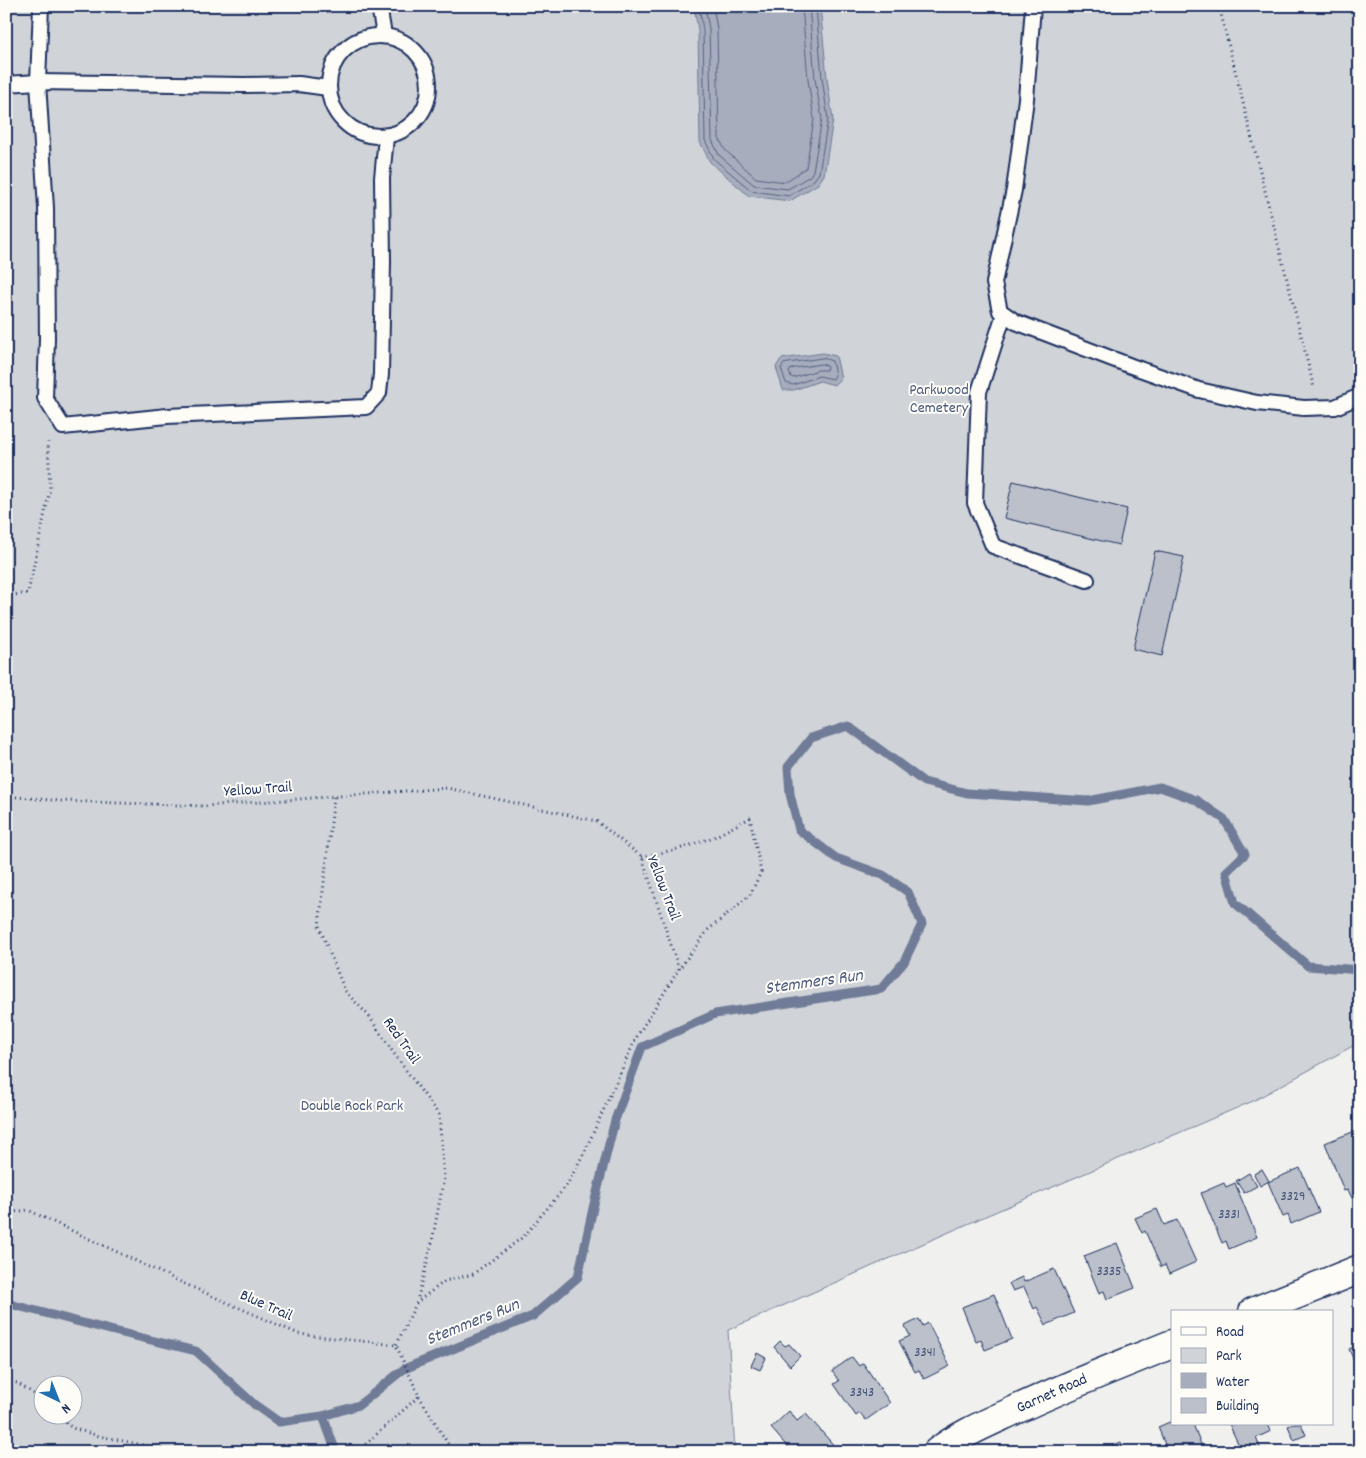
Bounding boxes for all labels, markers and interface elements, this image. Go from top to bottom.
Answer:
park label: Parkwood Cemetery [909,379,969,420]
street label: Yellow Trail [223,776,293,804]
street label: Yellow Trail [640,852,686,924]
water label: Stemmers Run [764,964,865,1002]
street label: Red Trail [377,1013,426,1069]
park label: Double Rock Park [301,1095,403,1118]
house number: 3329 [1281,1187,1305,1207]
house number: 3331 [1218,1205,1240,1225]
house number: 3335 [1096,1262,1122,1282]
street label: Blue Trail [236,1284,296,1328]
water label: Stemmers Run [423,1293,524,1353]
legend [1171,1310,1334,1426]
text: Road [1216,1322,1244,1344]
house number: 3341 [914,1343,936,1363]
text: Park [1216,1346,1242,1368]
street label: Garnet Road [1013,1368,1091,1420]
text: Water [1216,1372,1250,1394]
north arrow [32,1376,82,1426]
house number: 3343 [850,1383,874,1403]
text: Building [1216,1396,1259,1418]
text: N [56,1398,75,1418]

